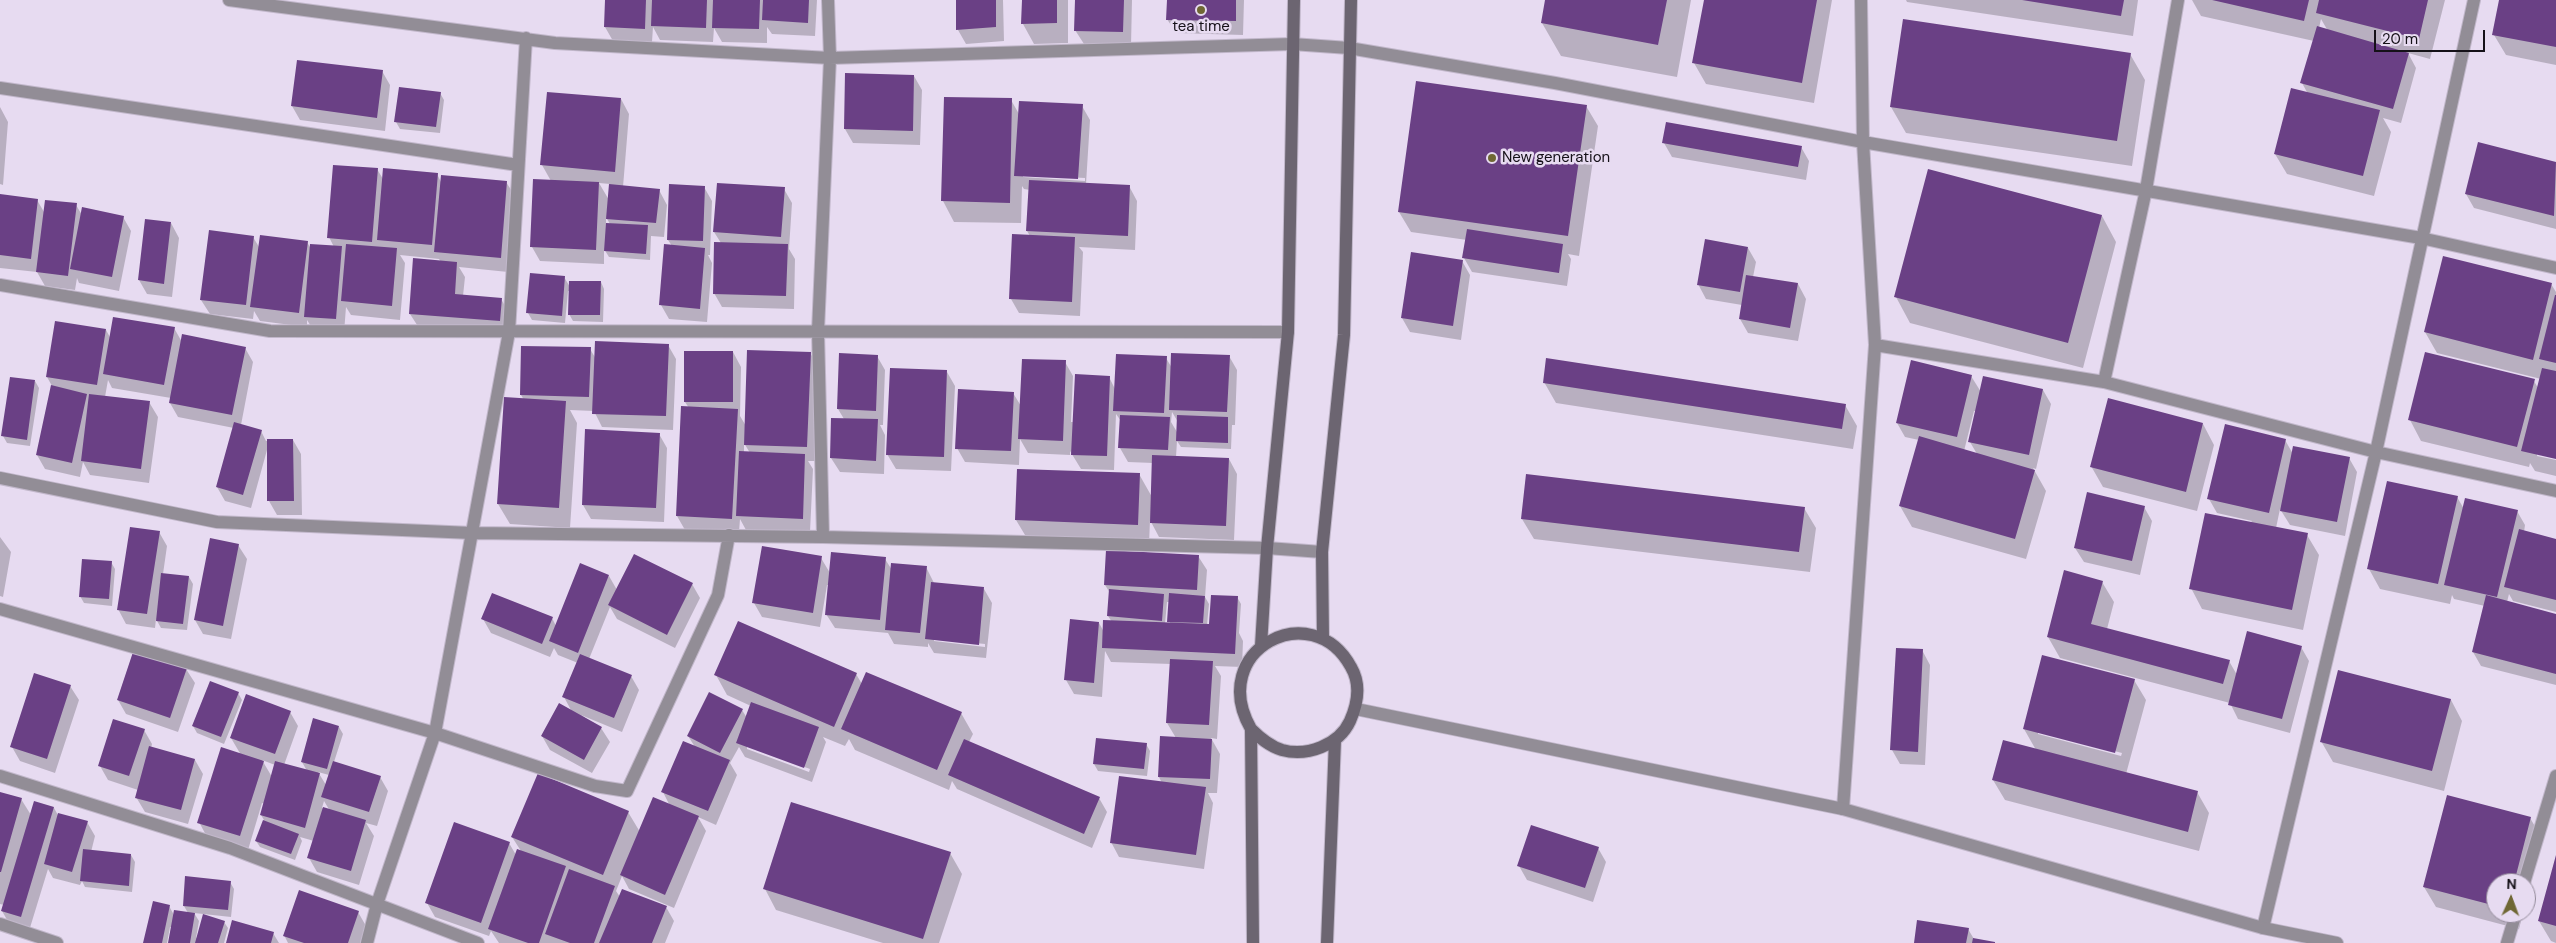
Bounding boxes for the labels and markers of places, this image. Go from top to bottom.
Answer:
marker: tea time [1195,4,1207,16]
place label: tea time [1172,18,1230,36]
place label: New generation [1502,149,1610,167]
marker: New generation [1486,152,1498,164]

